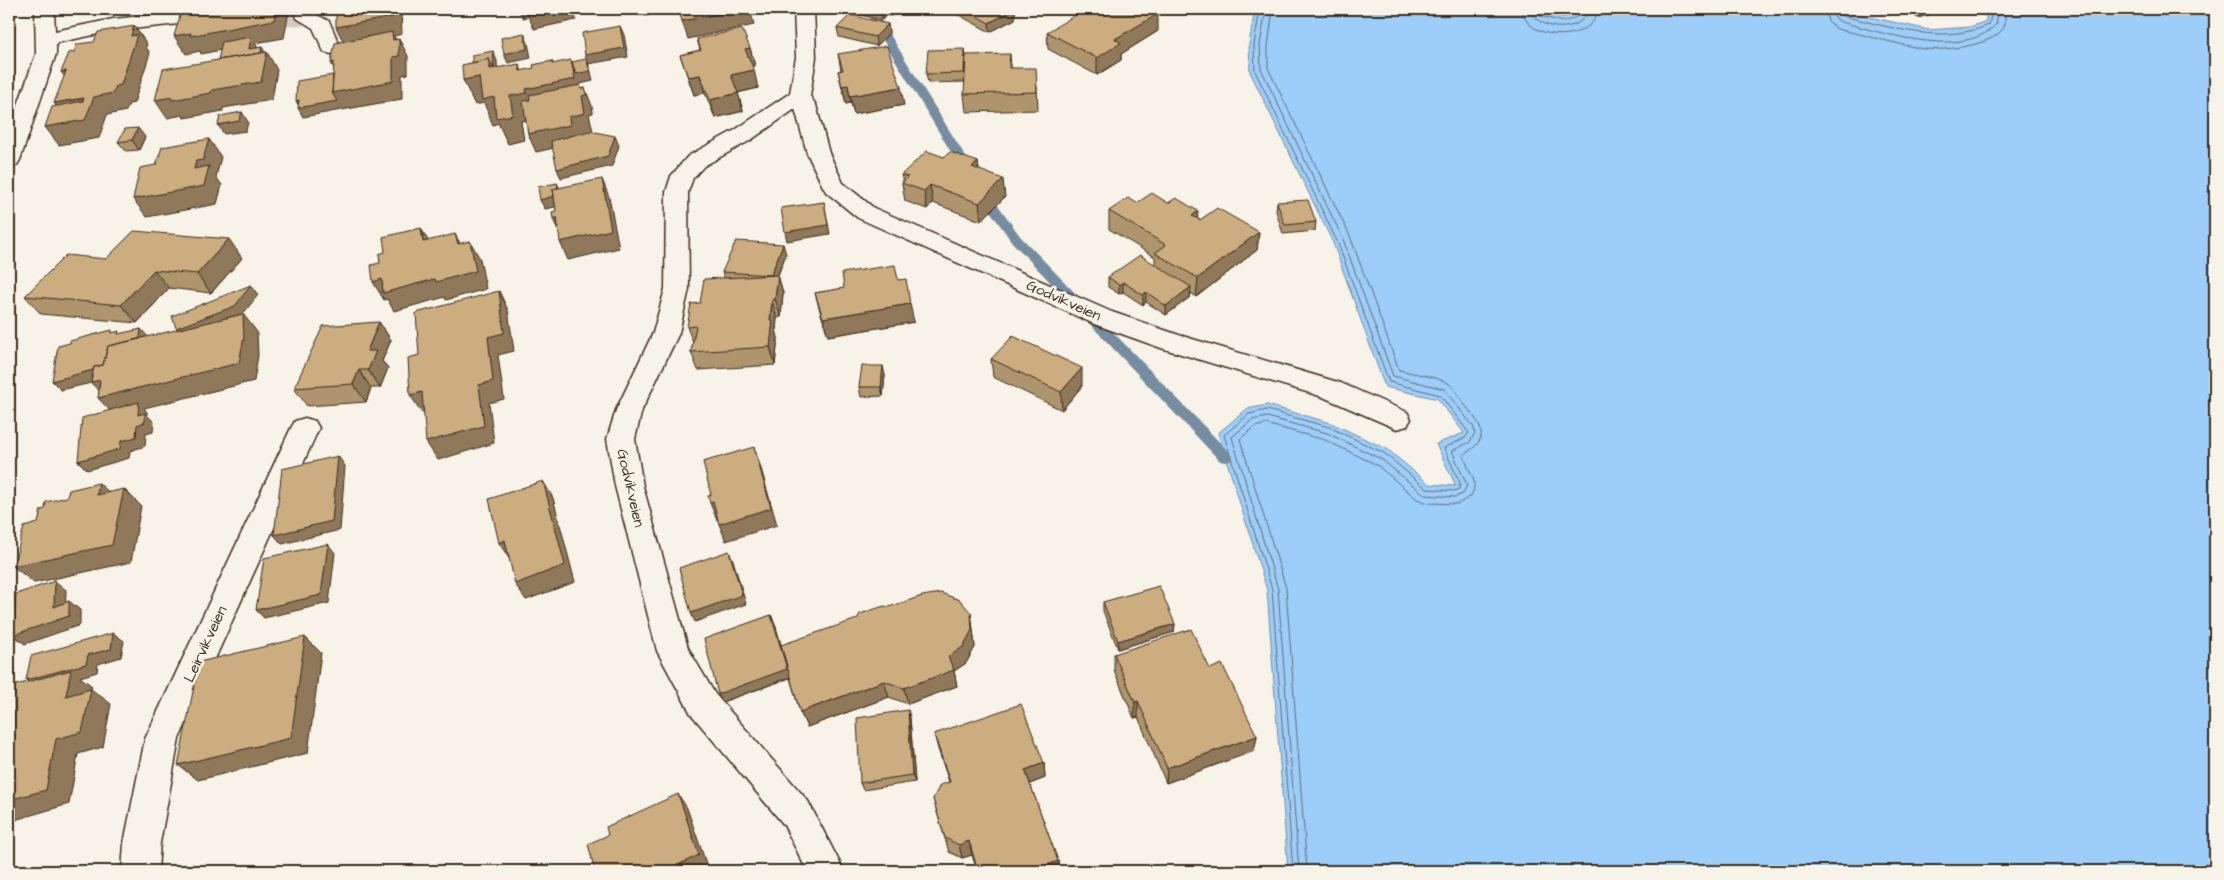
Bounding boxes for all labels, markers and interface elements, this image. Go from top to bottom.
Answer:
street label: Godvikveien [1023,275,1105,326]
street label: Godvikveien [611,447,650,530]
street label: Leirvikveien [179,602,233,686]

